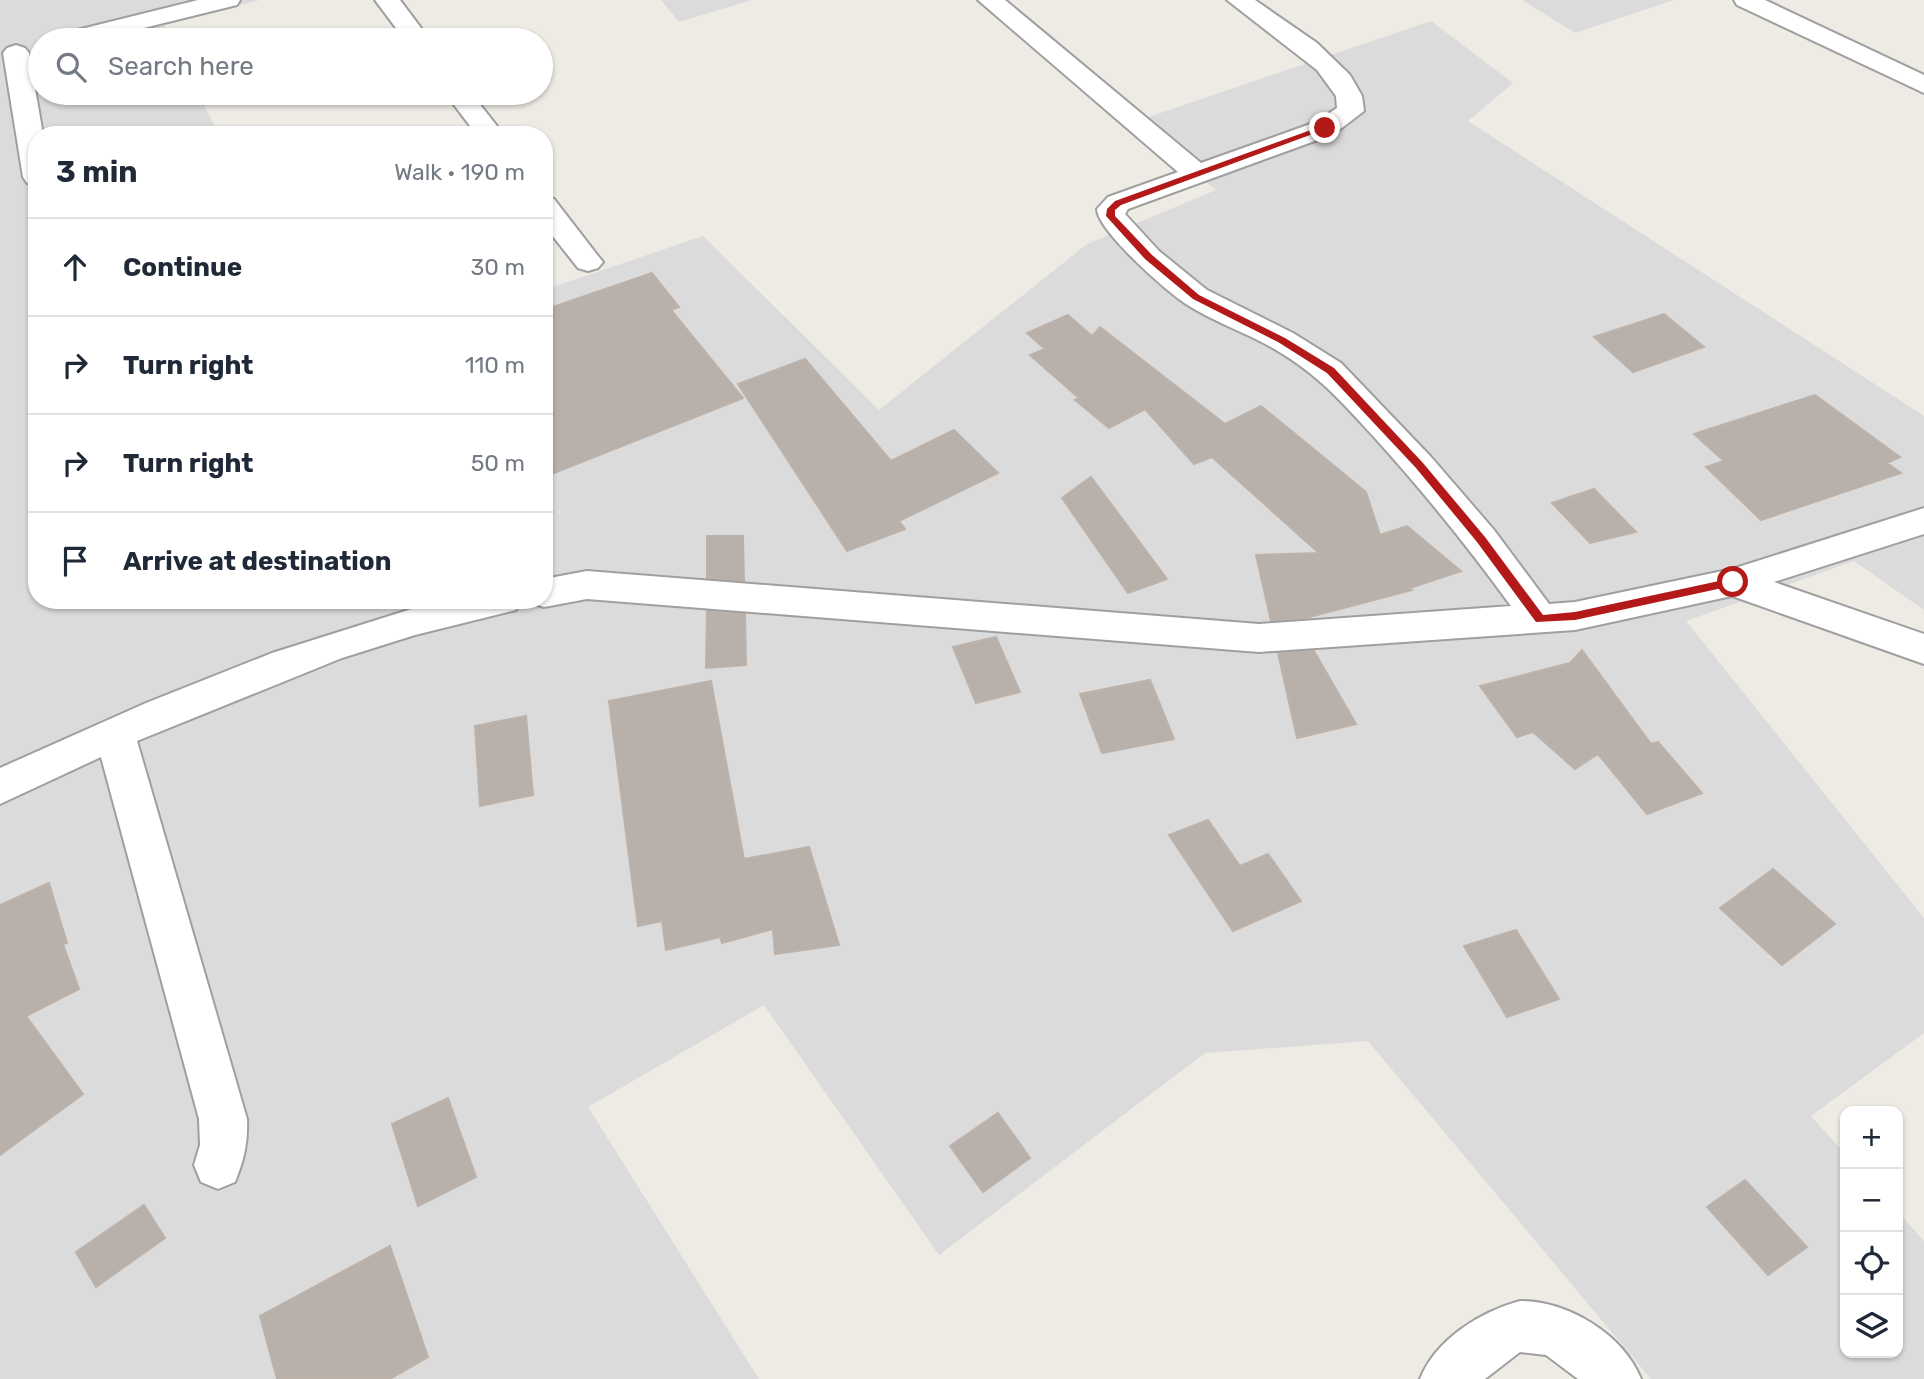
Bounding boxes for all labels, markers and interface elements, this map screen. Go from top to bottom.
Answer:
search box [28,28,553,105]
icon: search [52,48,90,86]
text: Search here [108,51,254,82]
route end [1309,112,1340,143]
text: 3 min [56,154,138,190]
text: Walk · 190 m [394,158,525,186]
icon: ahead [56,248,94,286]
text: Continue [123,252,242,283]
text: 30 m [470,253,525,281]
icon: right [56,346,94,384]
text: Turn right [123,350,253,381]
text: 110 m [465,351,525,379]
icon: right [56,444,94,482]
text: Turn right [123,448,253,479]
text: 50 m [471,449,525,477]
icon: arrive [56,542,94,580]
text: Arrive at destination [123,546,391,577]
route start [1717,566,1748,597]
map controls [1840,1106,1903,1358]
button: + [1840,1106,1903,1169]
button: − [1840,1169,1903,1232]
button: locate [1840,1232,1903,1295]
button: layers [1840,1295,1903,1358]

